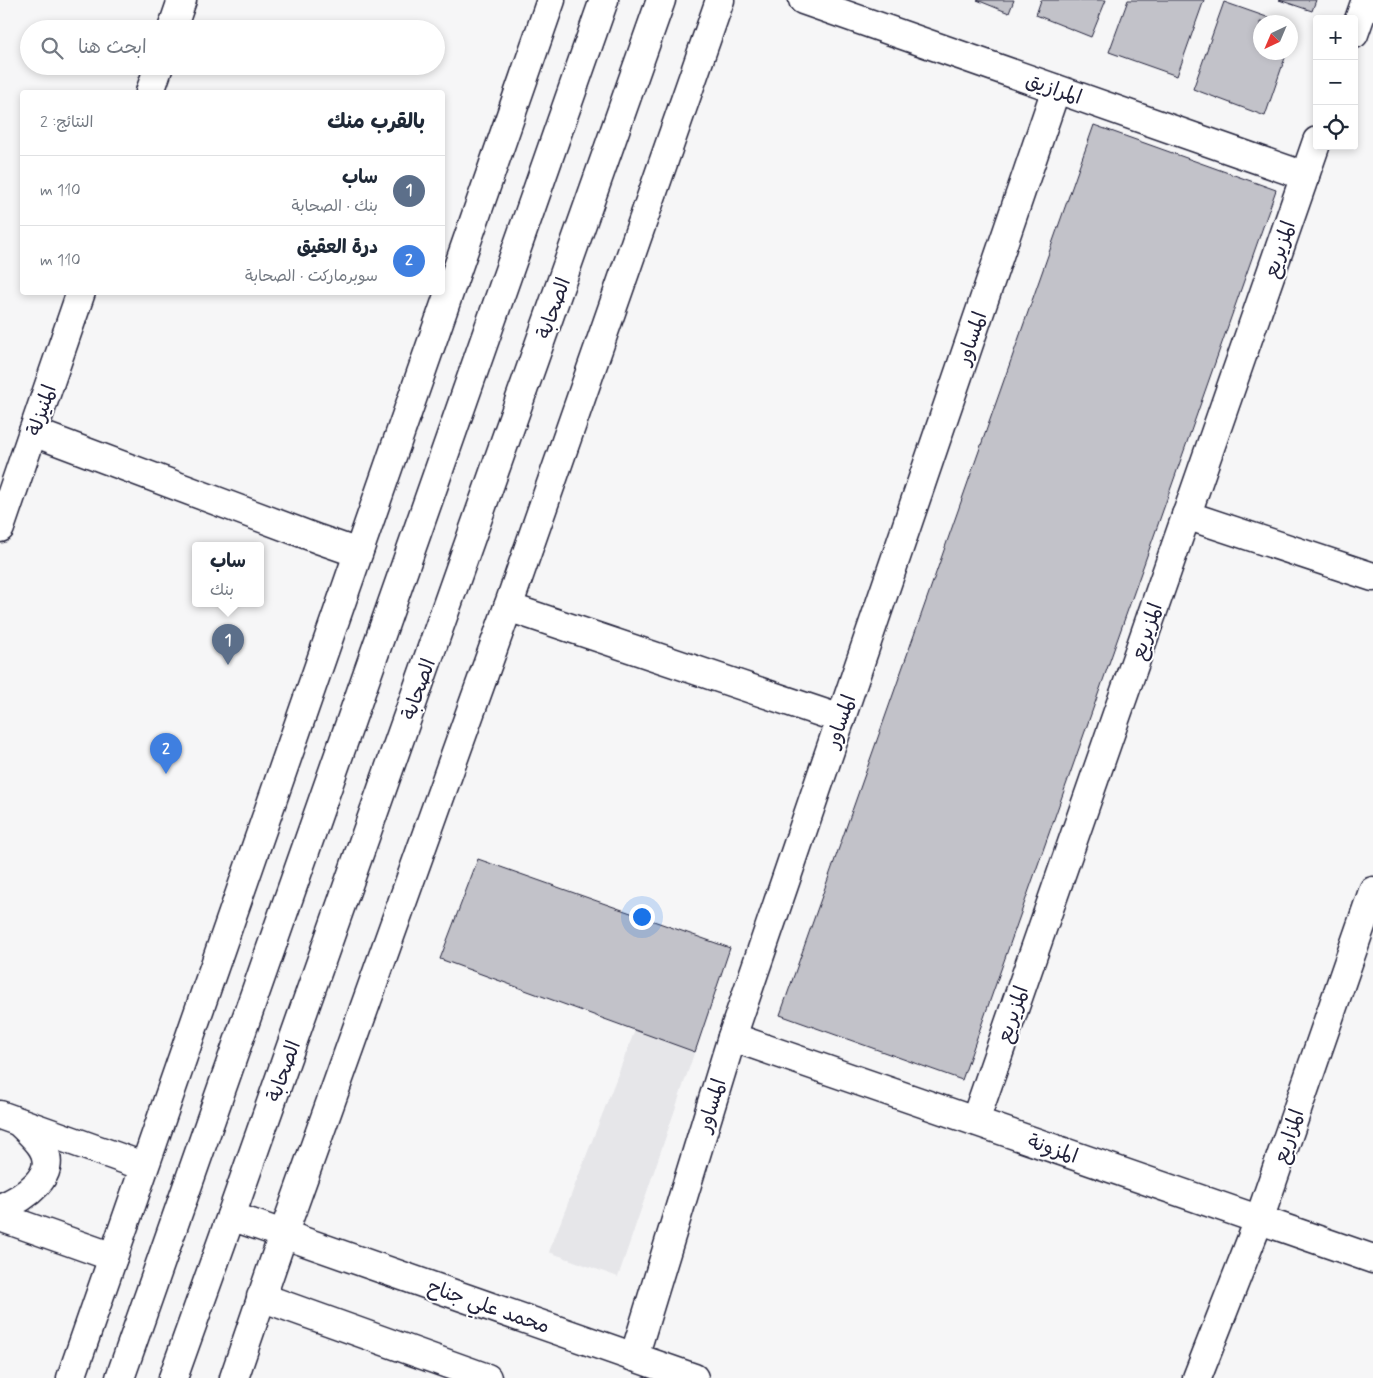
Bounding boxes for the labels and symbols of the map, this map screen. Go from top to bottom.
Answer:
north arrow [1253,15,1298,60]
street label: المرازيق [1022,67,1085,112]
street label: المزيريع [1258,217,1303,282]
street label: الصحابة [531,274,578,343]
street label: المساور [950,308,994,371]
street label: المنيزلة [21,381,64,440]
street label: المزيريع [1125,599,1170,664]
pin: 1 [212,624,244,665]
street label: الصحابة [396,655,443,724]
street label: المساور [819,691,863,754]
pin: 2 [150,733,182,774]
your location [629,904,655,930]
street label: المزيريع [991,982,1036,1047]
street label: الصحابة [261,1037,308,1106]
street label: المساور [691,1075,733,1137]
street label: المزاريع [1268,1106,1311,1167]
street label: المزونة [1024,1128,1081,1171]
street label: محمد علي جناح [423,1274,553,1344]

